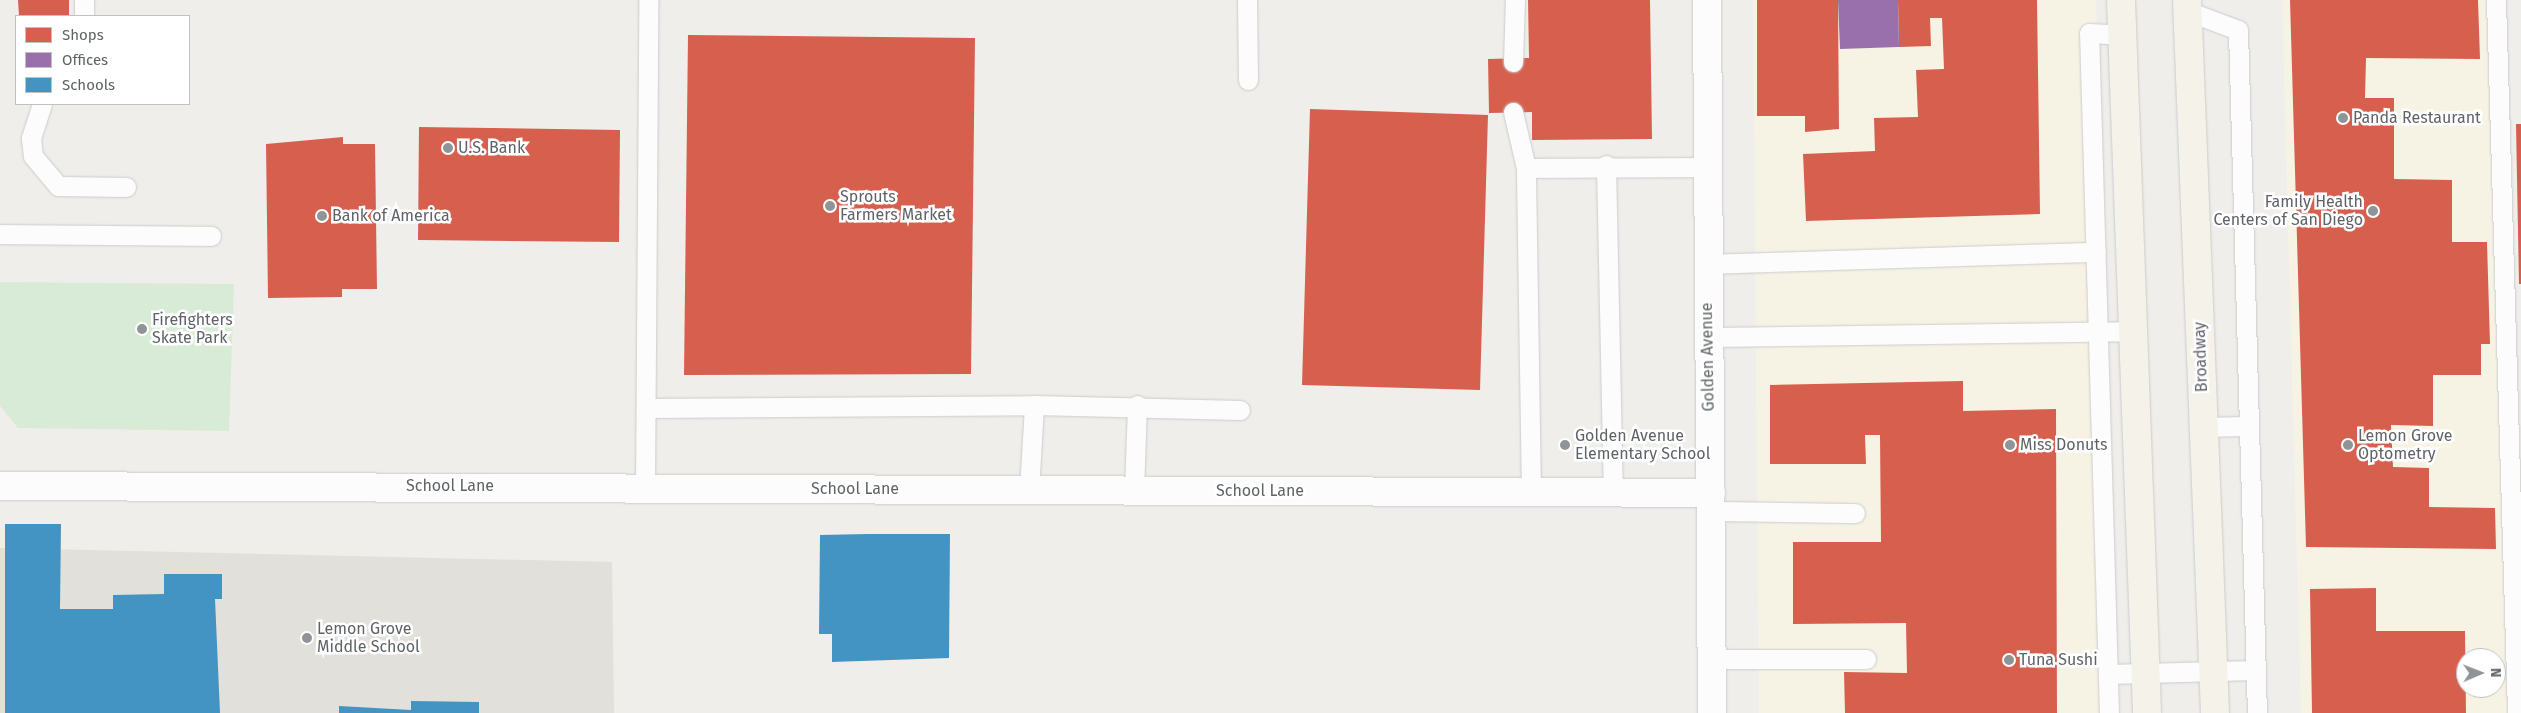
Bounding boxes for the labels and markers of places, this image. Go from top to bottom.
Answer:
place label: Panda Restaurant [2353,108,2481,128]
marker: Panda Restaurant [2337,112,2349,124]
place label: U.S. Bank [458,138,525,158]
marker: U.S. Bank [442,142,454,154]
place label: Sprouts Farmers Market [840,187,952,225]
place label: Family Health Centers of San Diego [2213,192,2363,230]
marker: Sprouts Farmers Market [824,200,836,212]
marker: Family Health Centers of San Diego [2367,205,2379,217]
place label: Bank of America [332,206,450,226]
marker: Bank of America [316,210,328,222]
place label: Firefighters Skate Park [152,310,233,348]
marker: Firefighters Skate Park [136,323,148,335]
place label: Golden Avenue Elementary School [1575,426,1710,464]
place label: Lemon Grove Optometry [2358,426,2453,464]
place label: Miss Donuts [2020,435,2108,455]
marker: Golden Avenue Elementary School [1559,439,1571,451]
marker: Miss Donuts [2004,439,2016,451]
marker: Lemon Grove Optometry [2342,439,2354,451]
place label: Lemon Grove Middle School [317,619,420,657]
marker: Lemon Grove Middle School [301,632,313,644]
place label: Tuna Sushi [2019,650,2098,670]
marker: Tuna Sushi [2003,654,2015,666]

